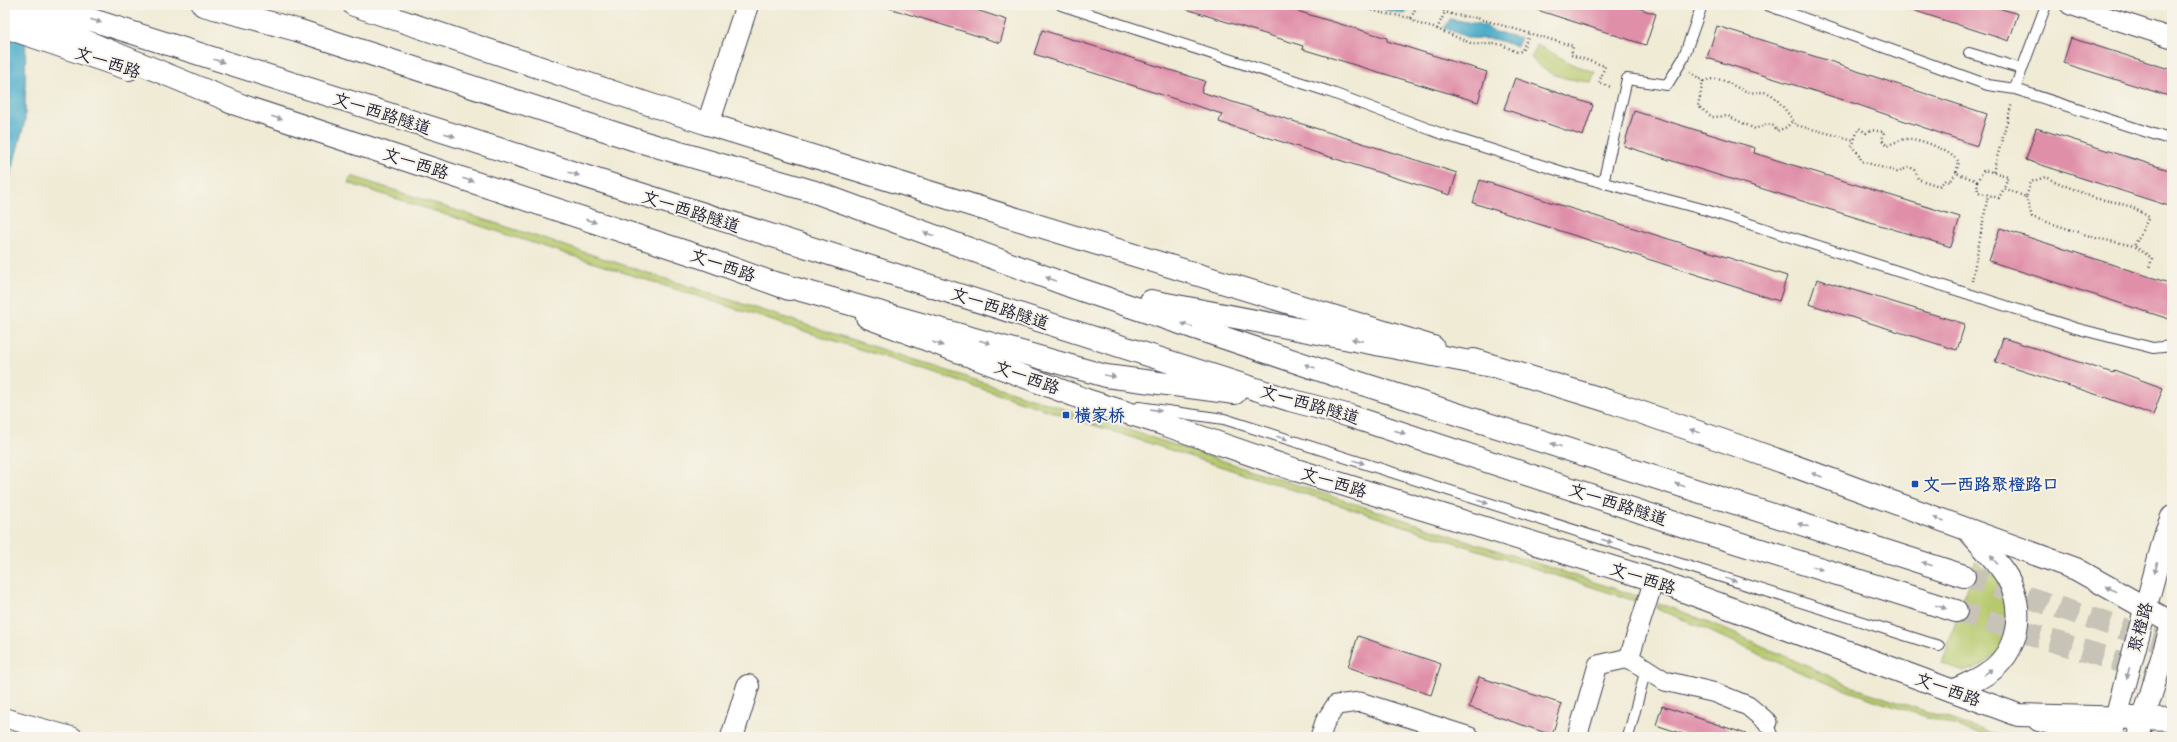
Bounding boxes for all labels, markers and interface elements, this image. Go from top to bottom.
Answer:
one-way arrow [90,18,102,24]
street label: 文一西路 [72,42,143,83]
one-way arrow [214,58,226,64]
street label: 文一西路隧道 [330,88,434,139]
one-way arrow [272,115,284,121]
one-way arrow [444,132,456,138]
street label: 文一西路 [380,143,451,184]
one-way arrow [568,171,580,177]
one-way arrow [462,177,474,183]
street label: 文一西路隧道 [639,186,743,237]
one-way arrow [585,218,597,224]
one-way arrow [922,230,934,236]
street label: 文一西路 [687,244,758,286]
one-way arrow [1044,275,1056,281]
street label: 文一西路隧道 [948,283,1052,334]
one-way arrow [1181,322,1193,328]
one-way arrow [1351,337,1363,343]
one-way arrow [979,339,991,345]
one-way arrow [932,341,944,347]
street label: 文一西路 [991,356,1062,399]
one-way arrow [1304,363,1316,369]
one-way arrow [1104,373,1116,379]
street label: 文一西路隧道 [1258,380,1362,429]
place label: 横家桥 [1074,405,1125,426]
one-way arrow [1150,406,1162,413]
marker: 横家桥 [1061,410,1071,420]
one-way arrow [1688,428,1700,434]
one-way arrow [1395,429,1407,435]
one-way arrow [1277,435,1289,441]
one-way arrow [1549,442,1561,448]
one-way arrow [1353,459,1365,465]
street label: 文一西路 [1298,462,1369,502]
one-way arrow [1811,471,1823,477]
place label: 文一西路聚橙路口 [1923,474,2059,495]
street label: 文一西路隧道 [1566,479,1670,530]
marker: 文一西路聚橙路口 [1910,479,1920,489]
one-way arrow [1673,482,1685,488]
one-way arrow [1477,499,1489,505]
one-way arrow [1933,516,1945,522]
one-way arrow [1797,522,1809,528]
one-way arrow [1601,538,1613,544]
one-way arrow [1989,555,1998,565]
street label: 文一西路 [1607,558,1678,599]
one-way arrow [1921,561,1933,567]
one-way arrow [2153,562,2159,574]
one-way arrow [1812,565,1824,571]
one-way arrow [1725,577,1737,583]
one-way arrow [2105,585,2117,592]
street label: 聚橙路 [2124,600,2157,654]
one-way arrow [1936,604,1948,610]
one-way arrow [2125,667,2131,679]
street label: 文一西路 [1912,668,1983,711]
one-way arrow [1982,668,1993,676]

